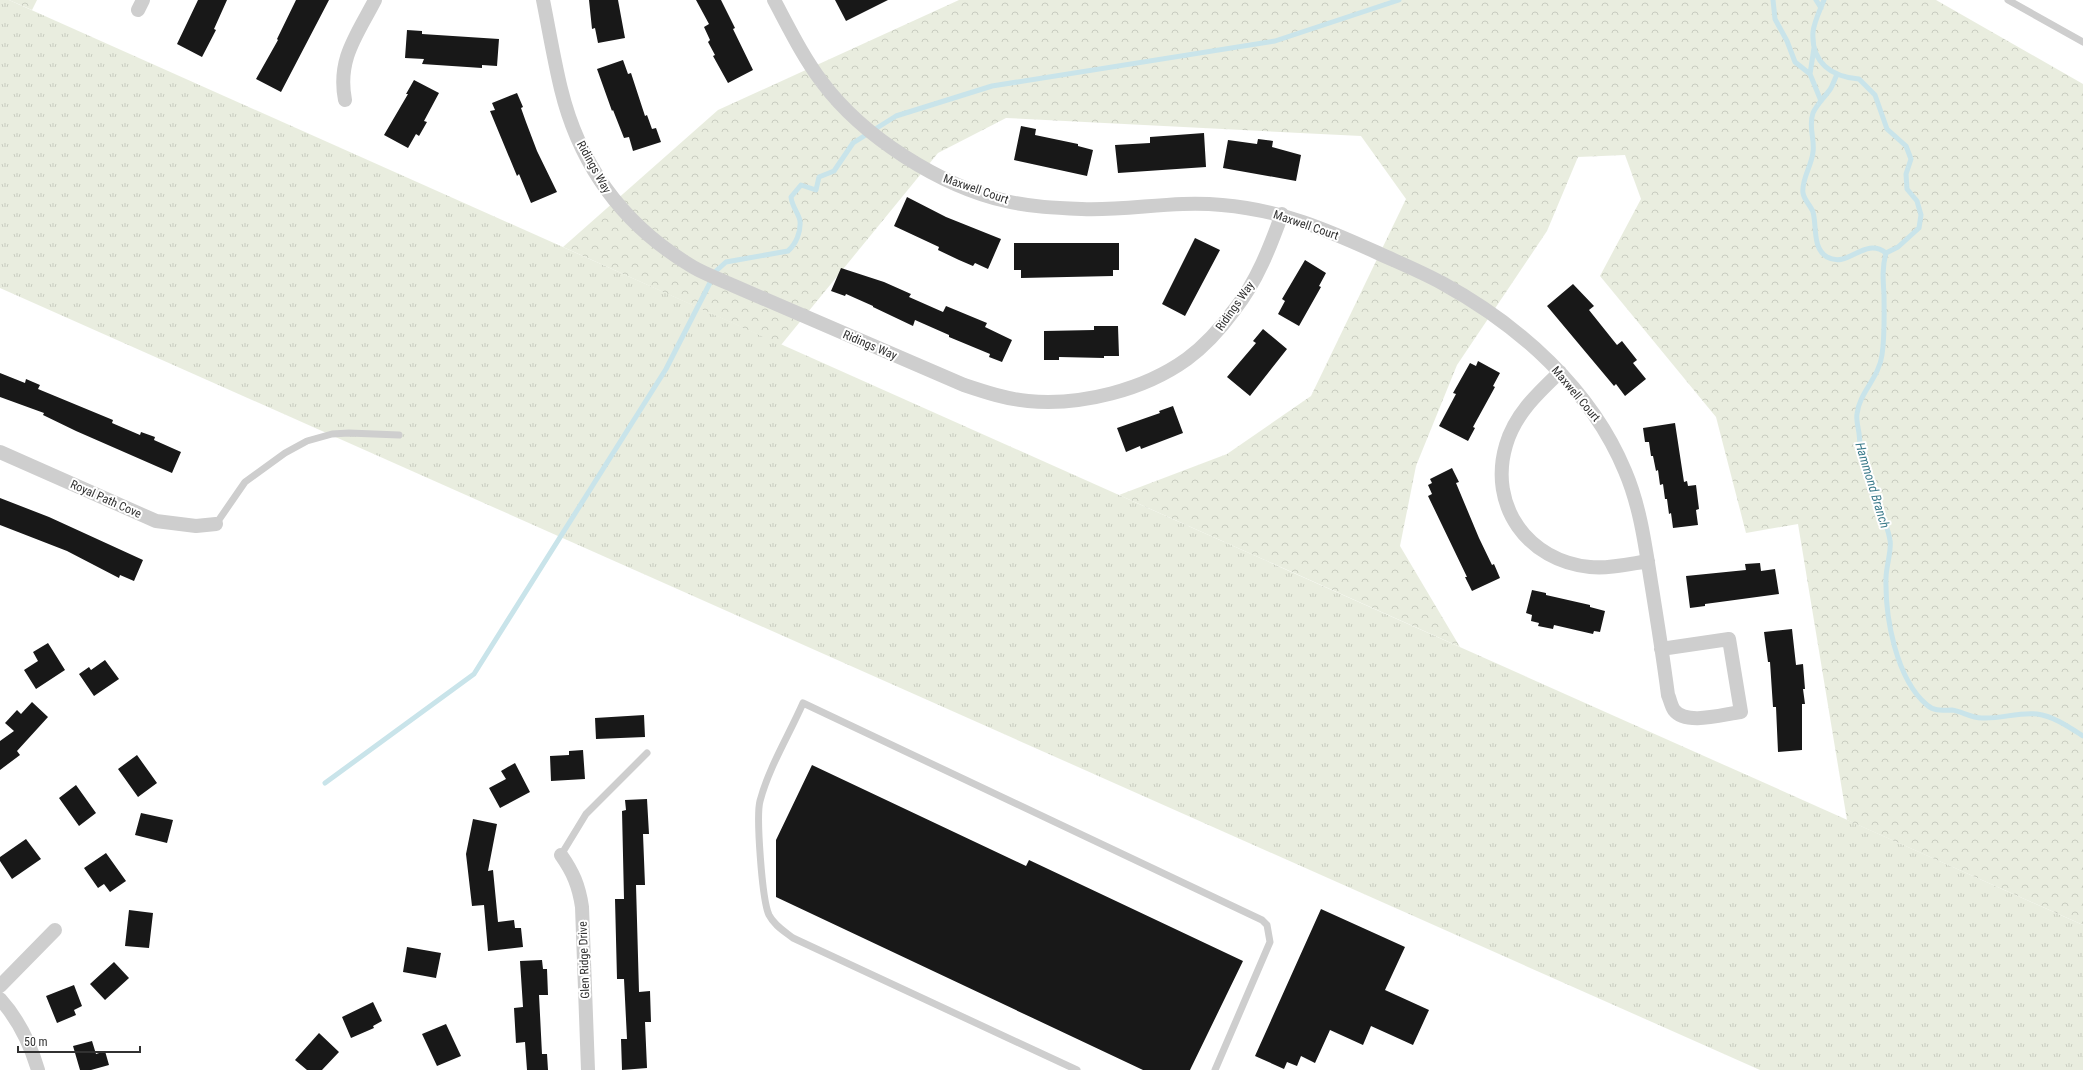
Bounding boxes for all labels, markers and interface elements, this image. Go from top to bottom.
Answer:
street label: Ridings Way [574,139,614,195]
street label: Maxwell Court [942,171,1011,207]
street label: Maxwell Court [1272,207,1341,243]
street label: Ridings Way [1213,278,1257,334]
street label: Ridings Way [841,327,899,363]
street label: Maxwell Court [1549,363,1603,425]
water label: Hammond Branch [1852,440,1893,530]
street label: Royal Path Cove [68,477,144,521]
street label: Glen Ridge Drive [576,921,592,999]
scale bar [18,1028,140,1054]
text: 50 m [24,1035,48,1049]

